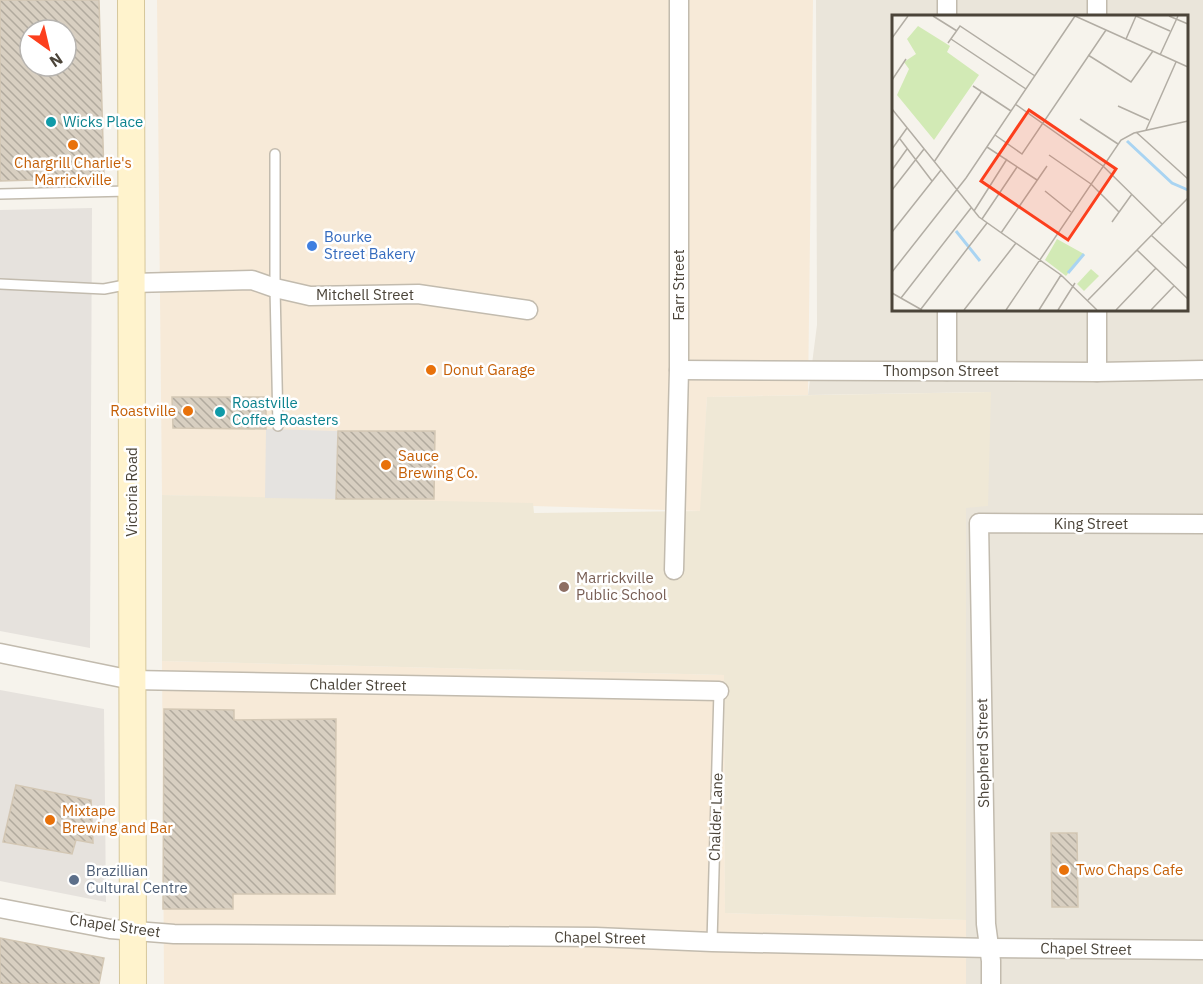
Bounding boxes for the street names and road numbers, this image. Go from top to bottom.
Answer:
street label: Farr Street [669,249,688,321]
street label: Mitchell Street [316,285,414,304]
street label: Thompson Street [883,361,999,380]
street label: Victoria Road [122,447,141,537]
street label: King Street [1054,514,1128,533]
street label: Chalder Street [309,674,407,695]
street label: Shepherd Street [972,698,993,808]
street label: Chalder Lane [704,773,727,861]
street label: Chapel Street [68,910,162,941]
street label: Chapel Street [554,927,646,948]
street label: Chapel Street [1040,938,1132,959]

